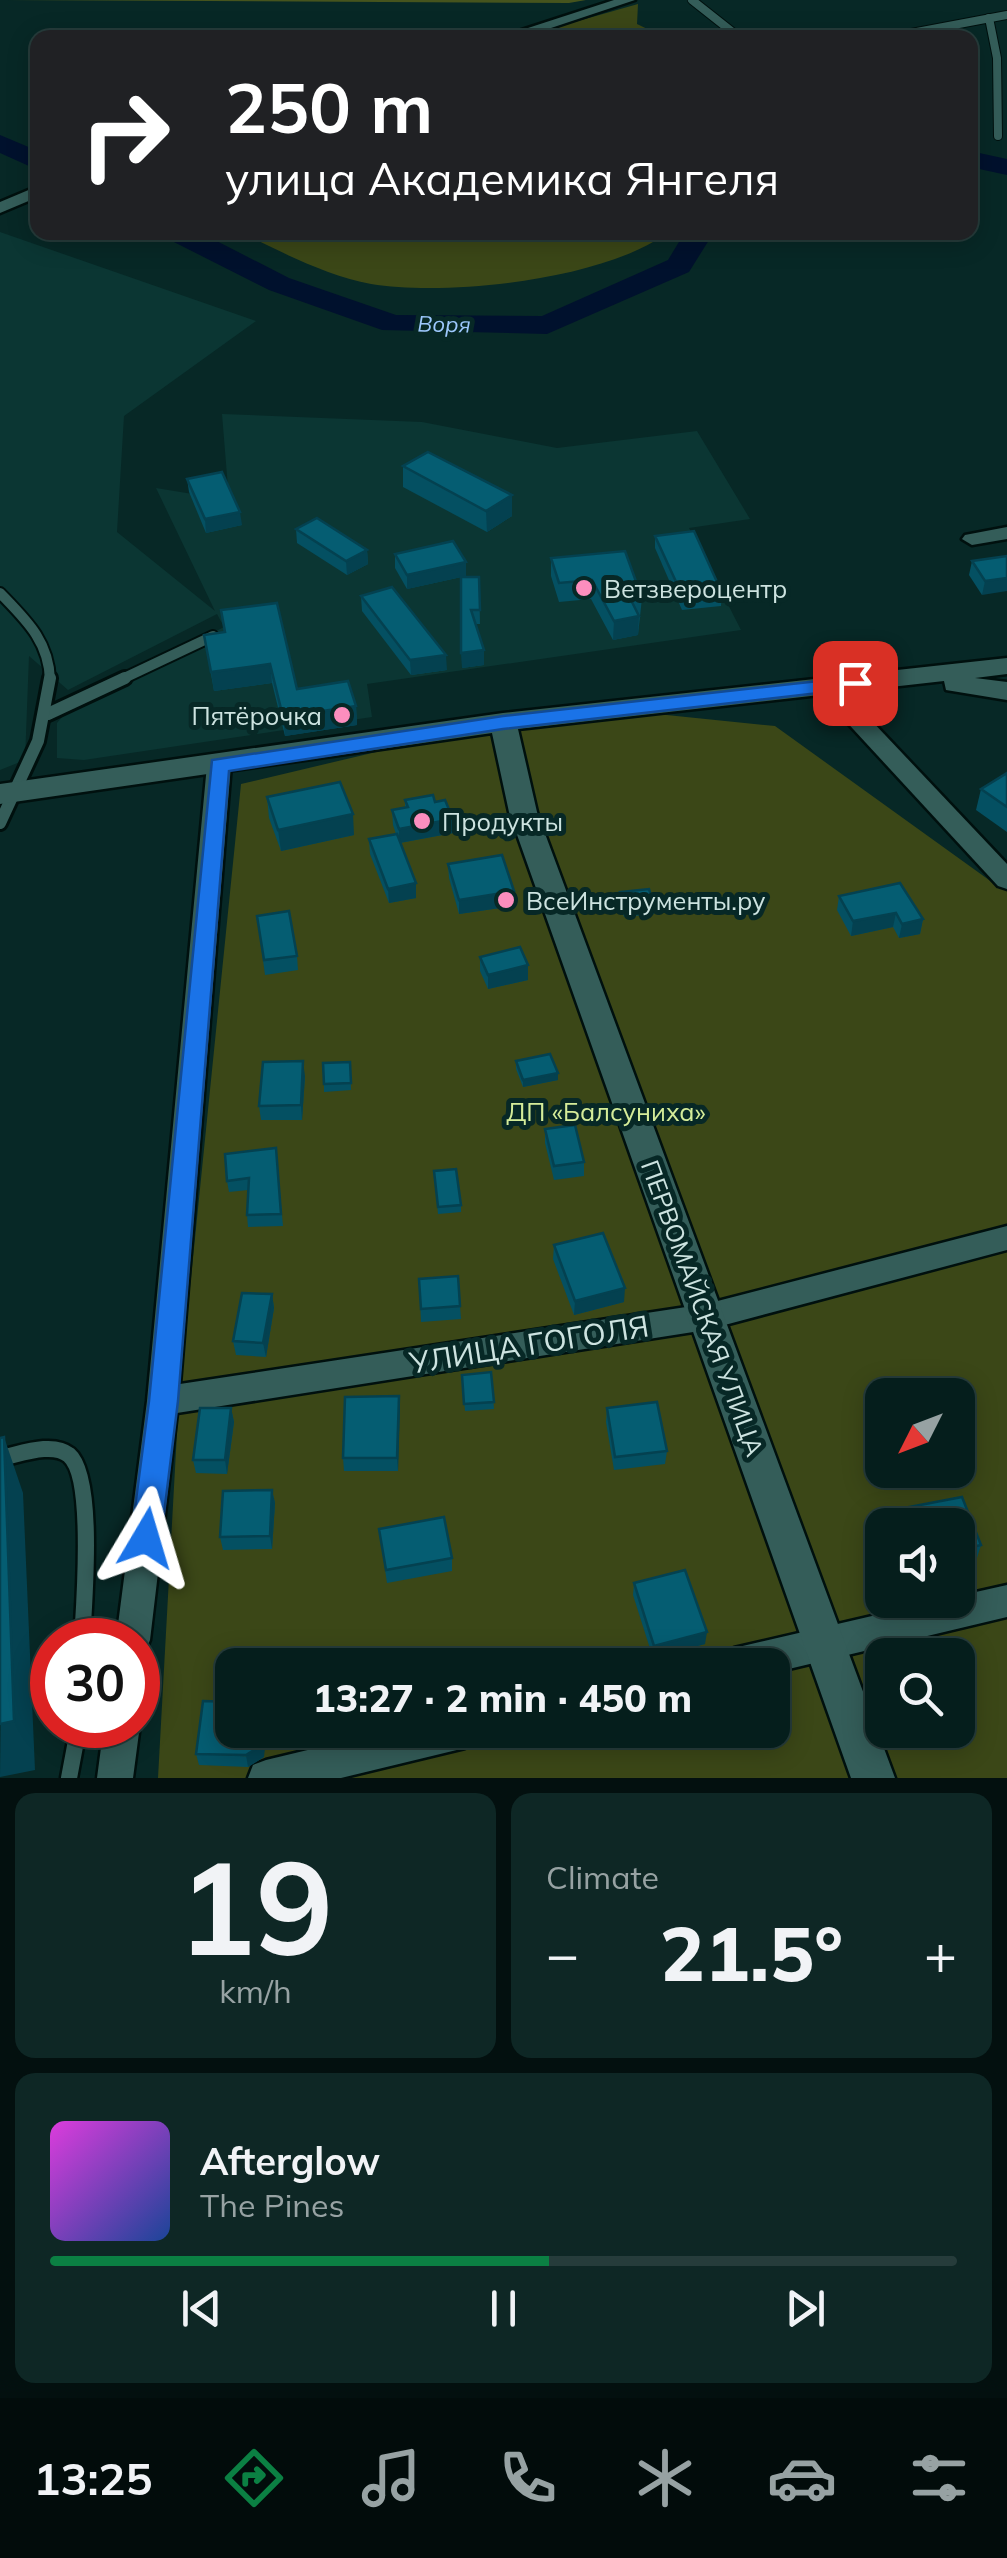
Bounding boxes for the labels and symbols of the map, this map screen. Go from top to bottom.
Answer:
water label: Воря [417,310,471,338]
place label: Ветзвероцентр [604,573,787,604]
marker: Ветзвероцентр [573,577,595,599]
pin [813,641,898,726]
place label: Пятёрочка [191,700,322,731]
marker: Пятёрочка [331,704,353,726]
place label: Продукты [442,806,563,837]
marker: Продукты [411,810,433,832]
place label: ВсеИнструменты.ру [526,885,766,916]
marker: ВсеИнструменты.ру [495,889,517,911]
park label: ДП «Балсуниха» [506,1096,706,1127]
street label: ПЕРВОМАЙСКАЯ УЛИЦА [635,1156,771,1460]
street label: УЛИЦА ГОГОЛЯ [406,1306,651,1382]
north arrow [865,1378,975,1488]
position arrow [94,1486,198,1590]
speed limit sign: 30 [30,1618,160,1748]

